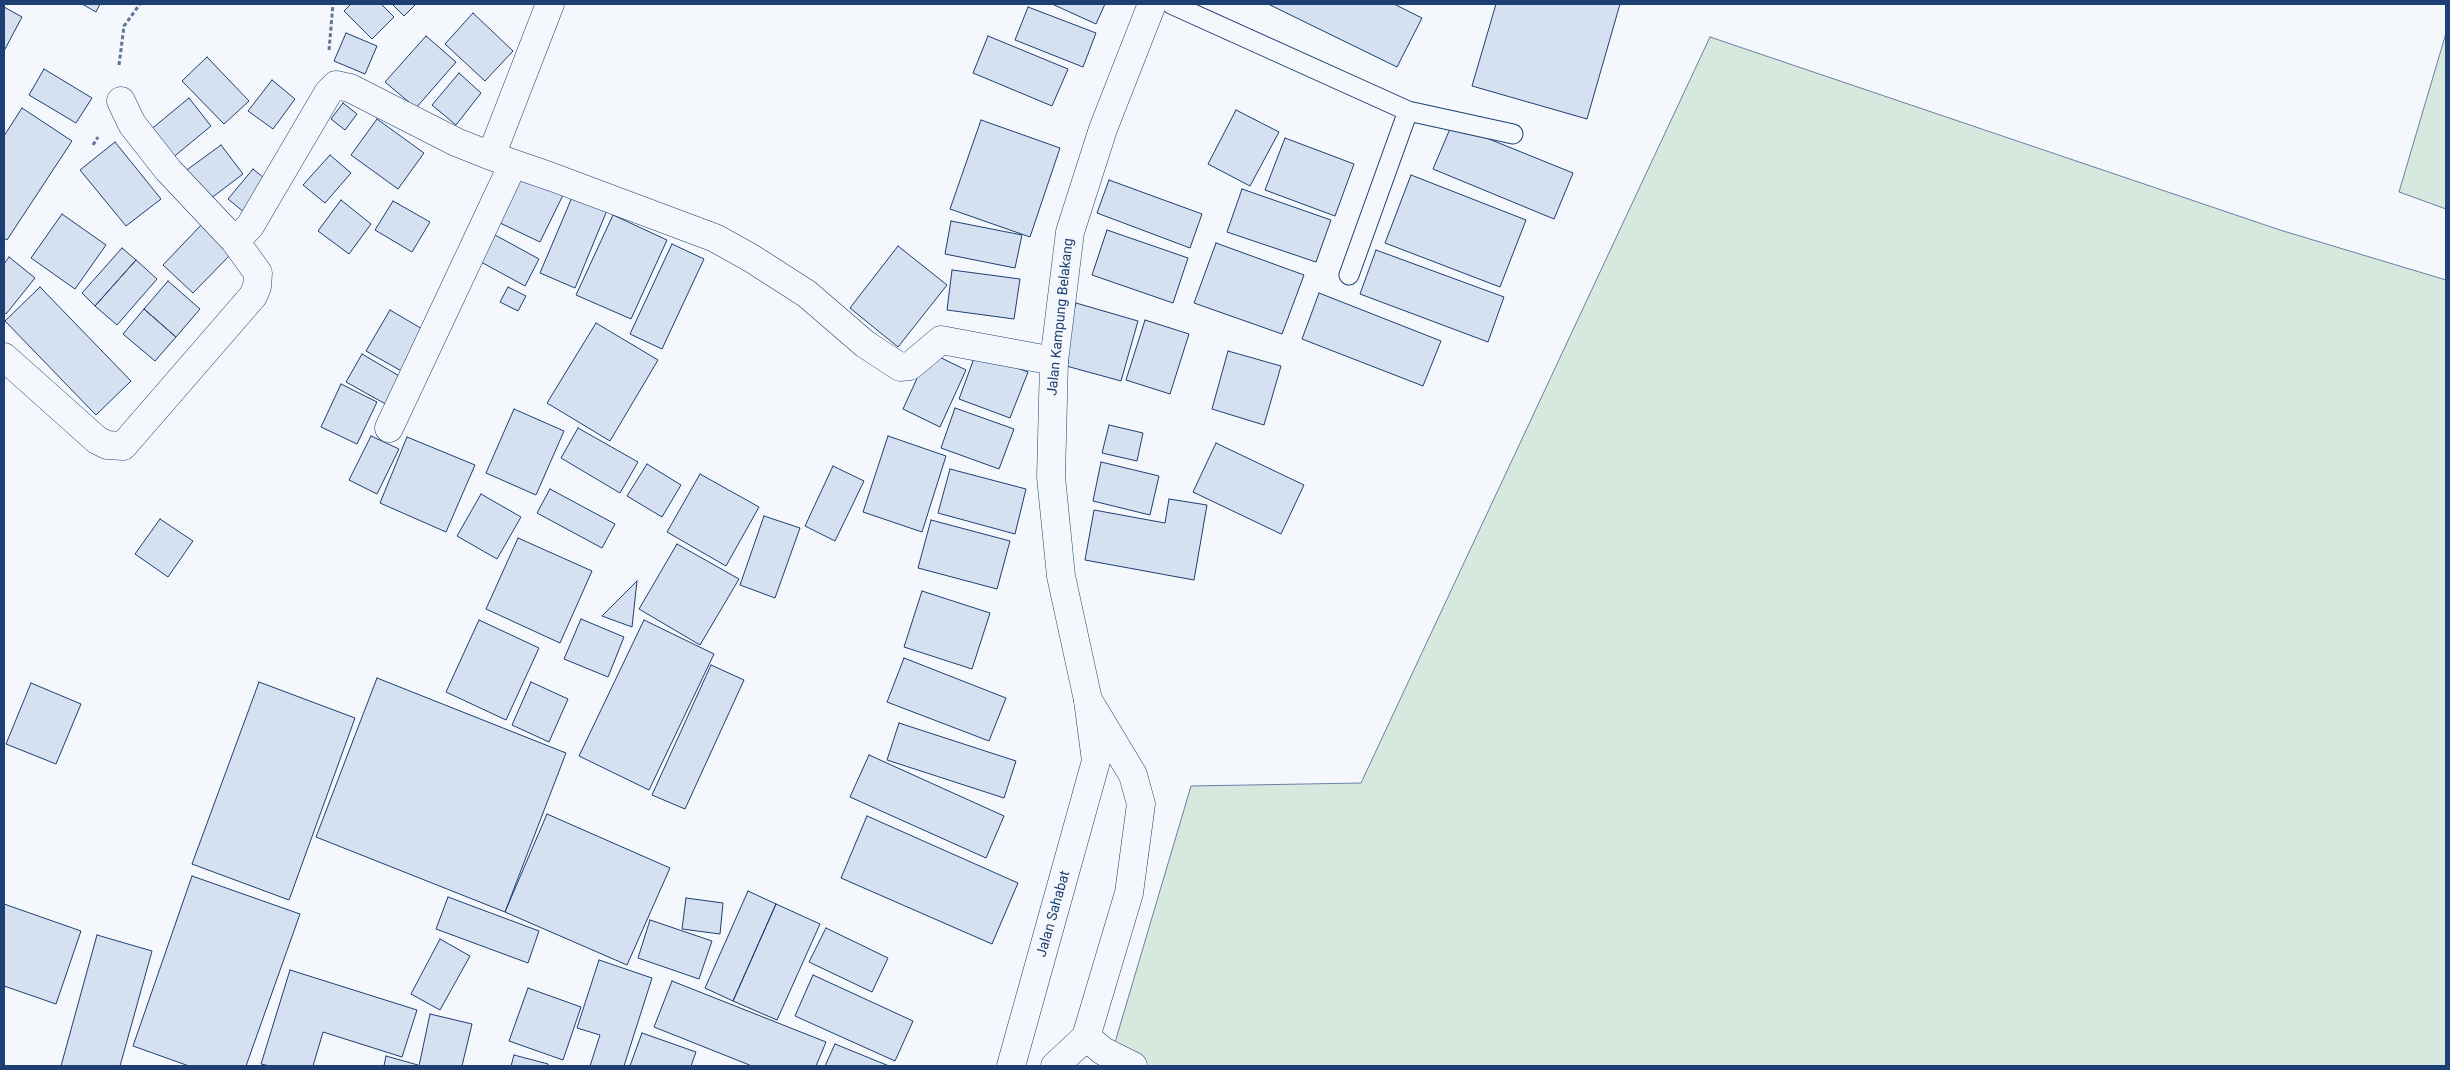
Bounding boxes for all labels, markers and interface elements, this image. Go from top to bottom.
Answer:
street label: Jalan Kampung Belakang [1044,237,1078,397]
street label: Jalan Sahabat [1034,869,1074,959]

